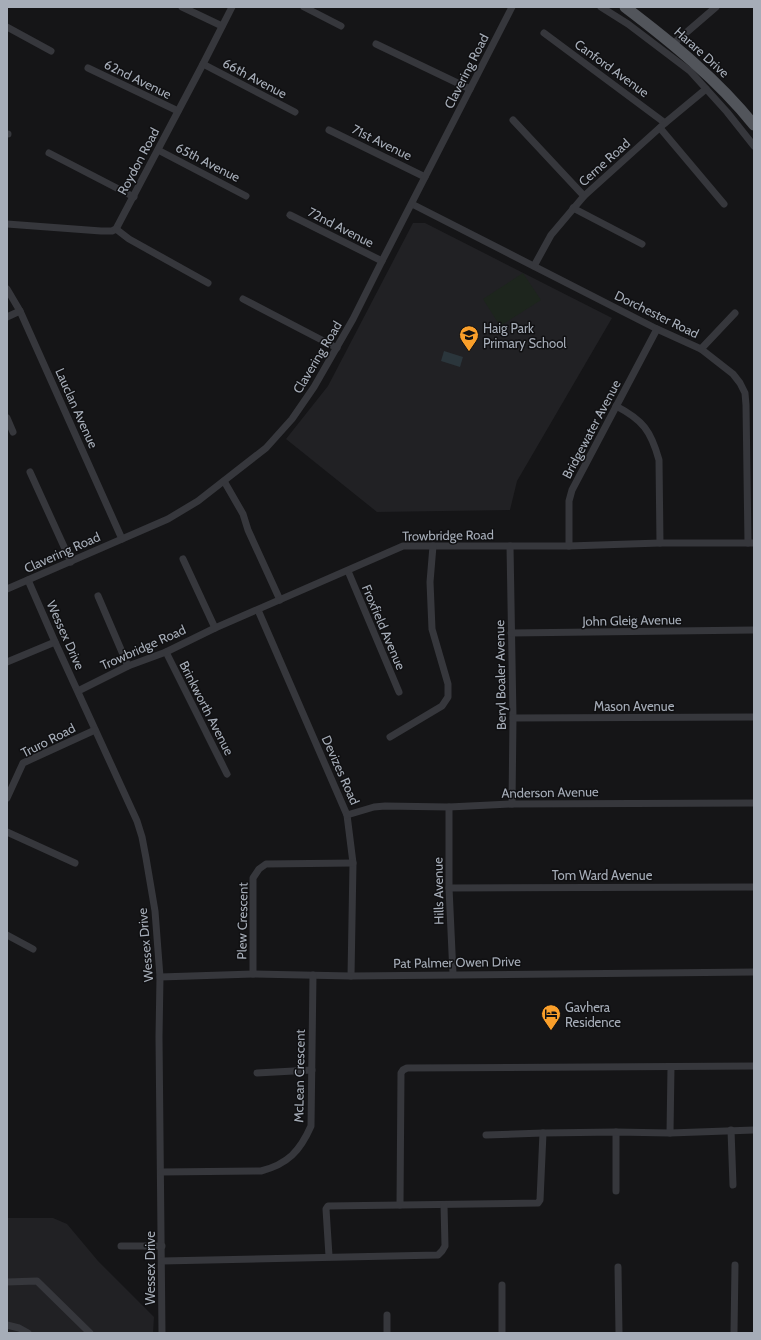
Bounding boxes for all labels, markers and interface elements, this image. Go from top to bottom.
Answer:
street label: Harare Drive [671,23,733,81]
street label: Clavering Road [440,31,492,111]
street label: Canford Avenue [572,36,653,101]
street label: 66th Avenue [220,54,290,102]
street label: 62nd Avenue [102,56,175,102]
street label: 71st Avenue [349,121,415,164]
street label: Roydon Road [114,125,162,197]
street label: Cerne Road [575,135,633,189]
street label: 65th Avenue [173,139,243,185]
street label: 72nd Avenue [305,204,377,251]
street label: Dorchester Road [612,287,702,341]
street label: Clavering Road [289,318,345,396]
place label: Haig Park Primary School [483,320,566,351]
school or university icon: Haig Park Primary School [458,324,480,352]
street label: Lauclan Avenue [52,365,102,451]
street label: Bridgewater Avenue [558,377,624,481]
street label: Trowbridge Road [402,526,494,544]
street label: Clavering Road [21,528,103,576]
street label: Froxfield Avenue [359,582,409,672]
street label: Wessex Drive [44,598,89,672]
street label: John Gleig Avenue [581,611,682,629]
street label: Beryl Boaler Avenue [491,619,509,730]
street label: Trowbridge Road [98,621,188,673]
street label: Brinkworth Avenue [176,658,238,758]
street label: Mason Avenue [594,698,675,714]
street label: Truro Road [18,719,78,761]
street label: Devizes Road [319,733,363,807]
street label: Anderson Avenue [501,783,599,801]
street label: Hills Avenue [429,857,447,925]
street label: Tom Ward Avenue [552,867,653,883]
street label: Plew Crescent [233,882,251,960]
street label: Wessex Drive [134,907,156,983]
street label: Pat Palmer Owen Drive [393,953,521,971]
place label: Gavhera Residence [565,999,621,1030]
hotel icon: Gavhera Residence [540,1003,562,1031]
street label: McLean Crescent [290,1028,308,1123]
street label: Wessex Drive [142,1231,158,1305]

